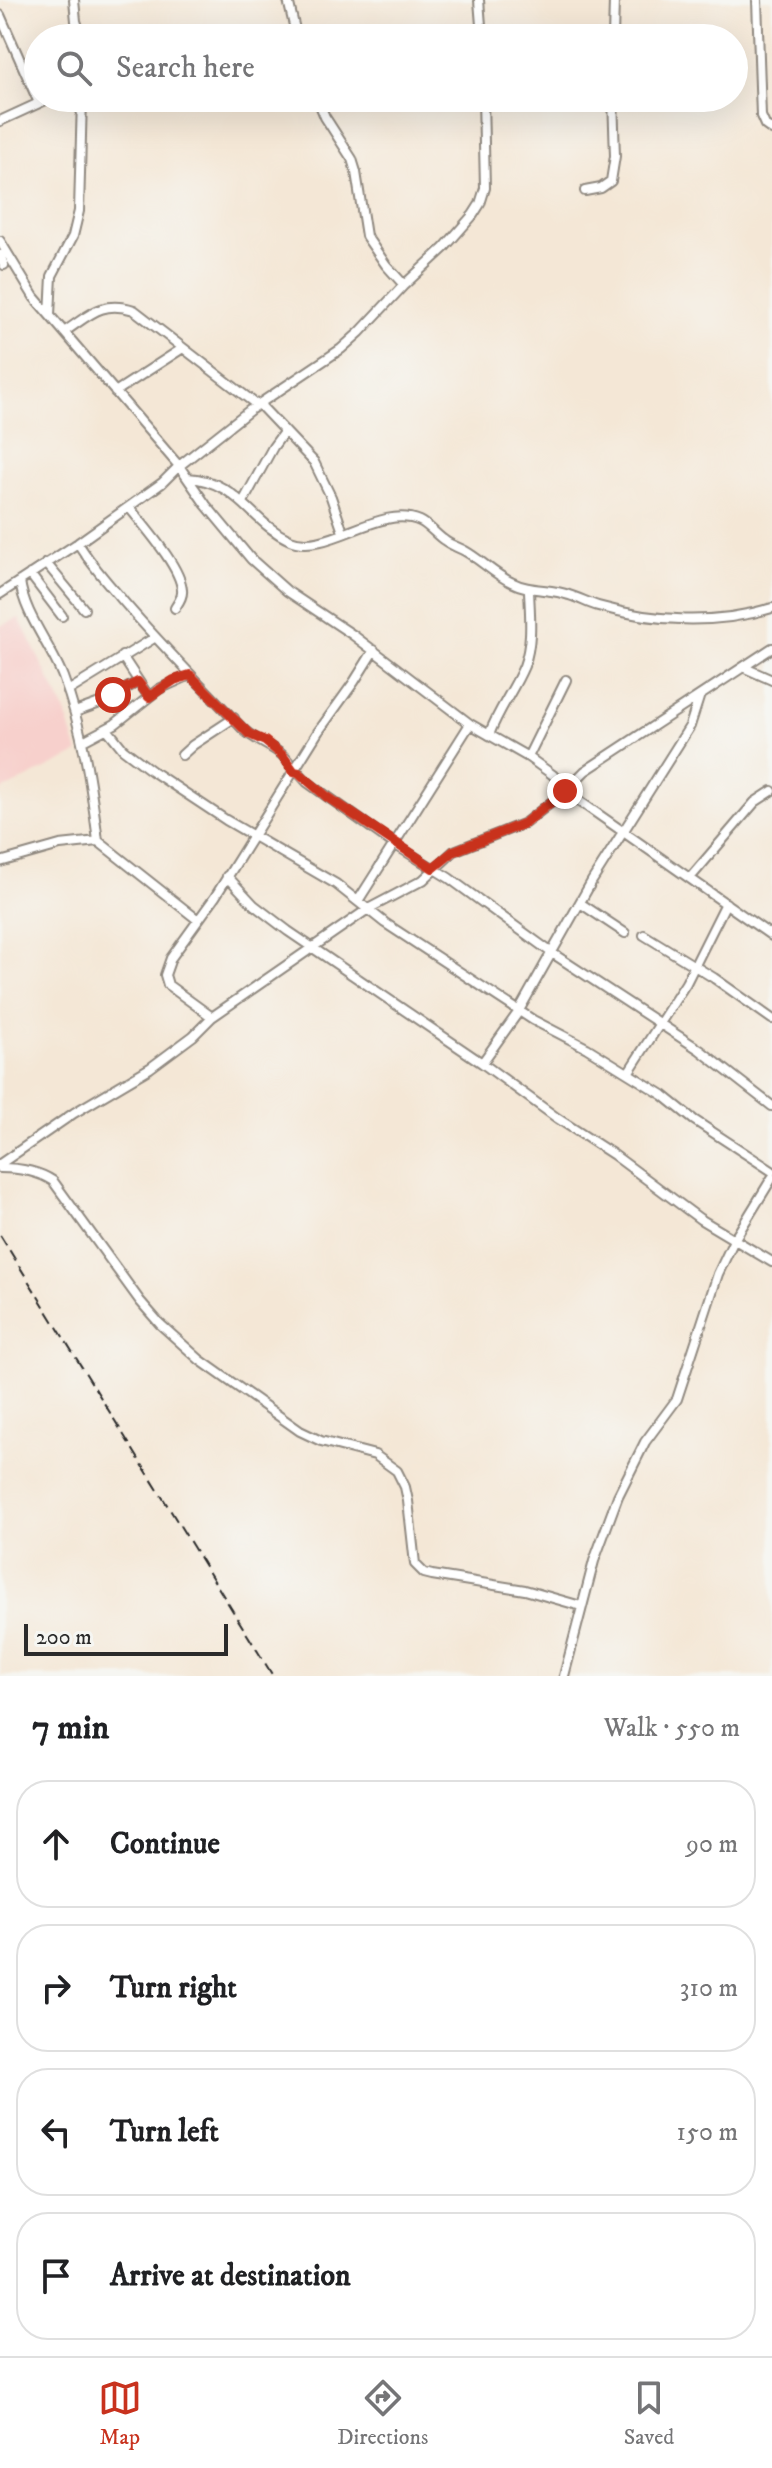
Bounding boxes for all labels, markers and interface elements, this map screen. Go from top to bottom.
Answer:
search box [24,24,748,112]
icon: search [52,46,96,90]
text: Search here [116,50,255,87]
route start [95,677,131,713]
route end [547,773,583,809]
scale bar [24,1620,228,1656]
text: 200 m [36,1624,92,1651]
text: 7 min [32,1707,109,1749]
text: Walk · 550 m [604,1712,740,1745]
icon: ahead [34,1822,78,1866]
text: Continue [110,1826,220,1863]
text: 90 m [686,1828,738,1861]
icon: right [34,1966,78,2010]
text: Turn right [110,1970,237,2007]
text: 310 m [680,1972,738,2005]
icon: left [34,2110,78,2154]
text: Turn left [110,2114,219,2151]
text: 150 m [677,2116,738,2149]
icon: arrive [34,2254,78,2298]
text: Arrive at destination [110,2258,351,2295]
tab: Map [98,2376,142,2451]
tab: Directions [337,2376,428,2451]
tab: Saved [624,2376,674,2451]

